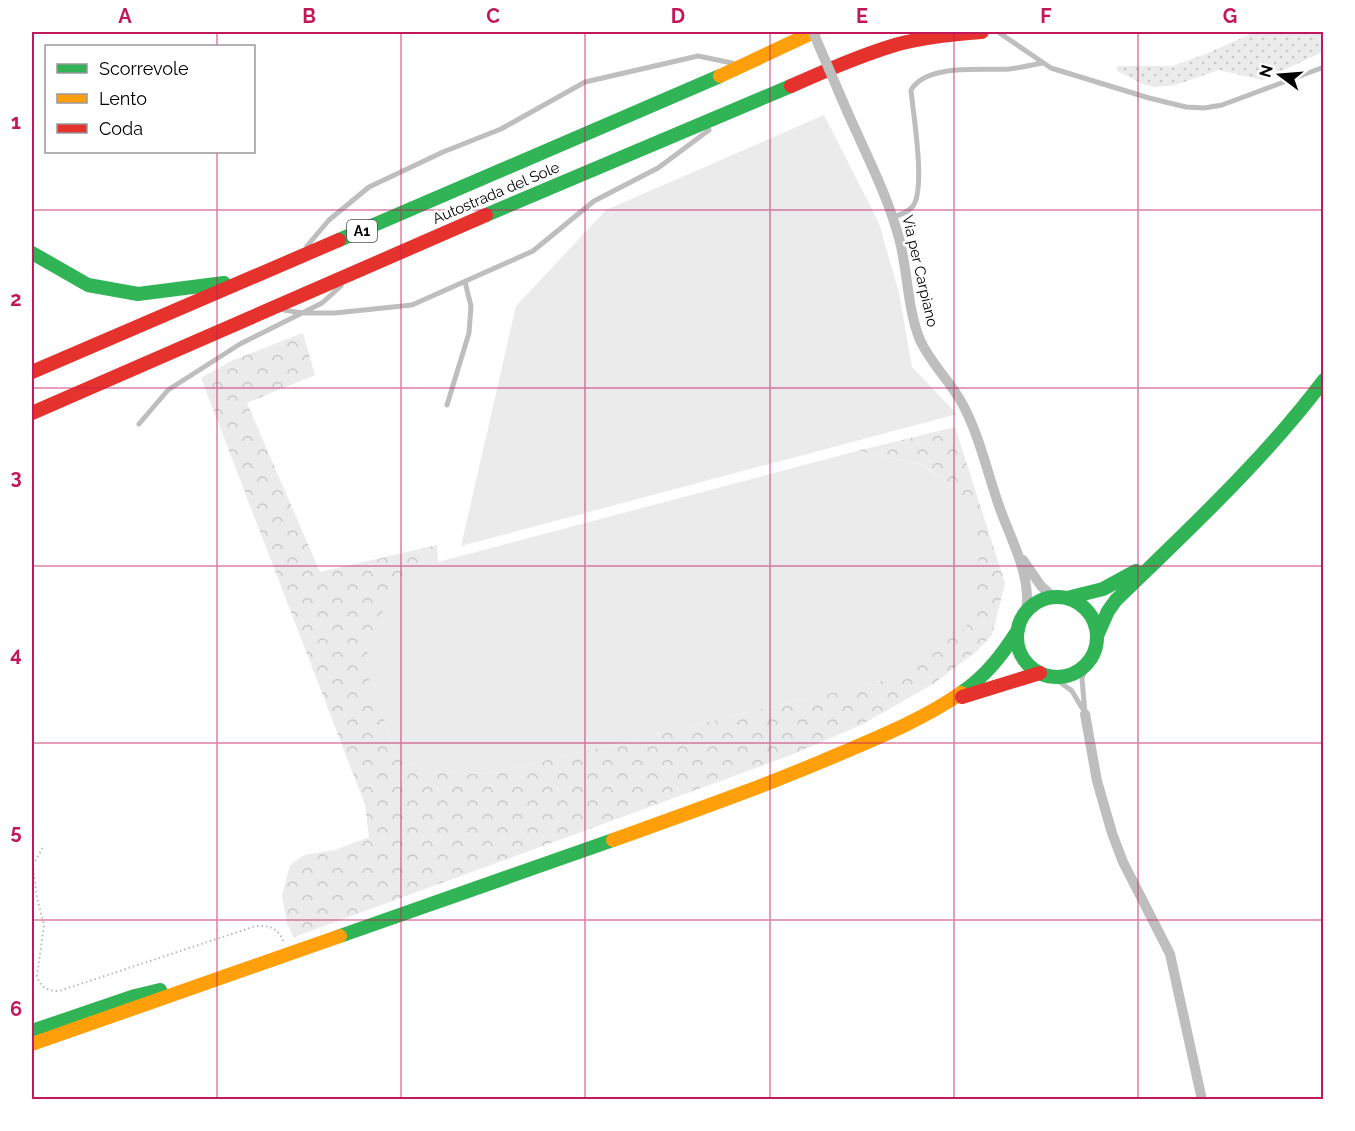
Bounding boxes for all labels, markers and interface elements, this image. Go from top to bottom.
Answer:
text: A [118,4,132,28]
text: B [302,4,316,28]
text: C [486,4,500,28]
text: D [671,4,685,28]
text: E [856,4,868,28]
text: F [1040,4,1052,28]
text: G [1223,4,1237,28]
legend [45,45,255,153]
north arrow [1250,45,1310,105]
text: Scorrevole [99,58,189,79]
text: N [1255,63,1277,79]
text: Lento [99,88,147,109]
text: 1 [11,110,21,134]
text: Coda [99,118,143,139]
street label: Autostrada del Sole [430,158,562,228]
street label: Via per Carpiano [898,213,942,329]
road number: A1 [347,220,377,242]
text: 2 [10,287,22,311]
text: 3 [10,465,22,489]
text: 4 [10,642,22,666]
text: 5 [10,820,22,844]
text: 6 [10,997,22,1021]

